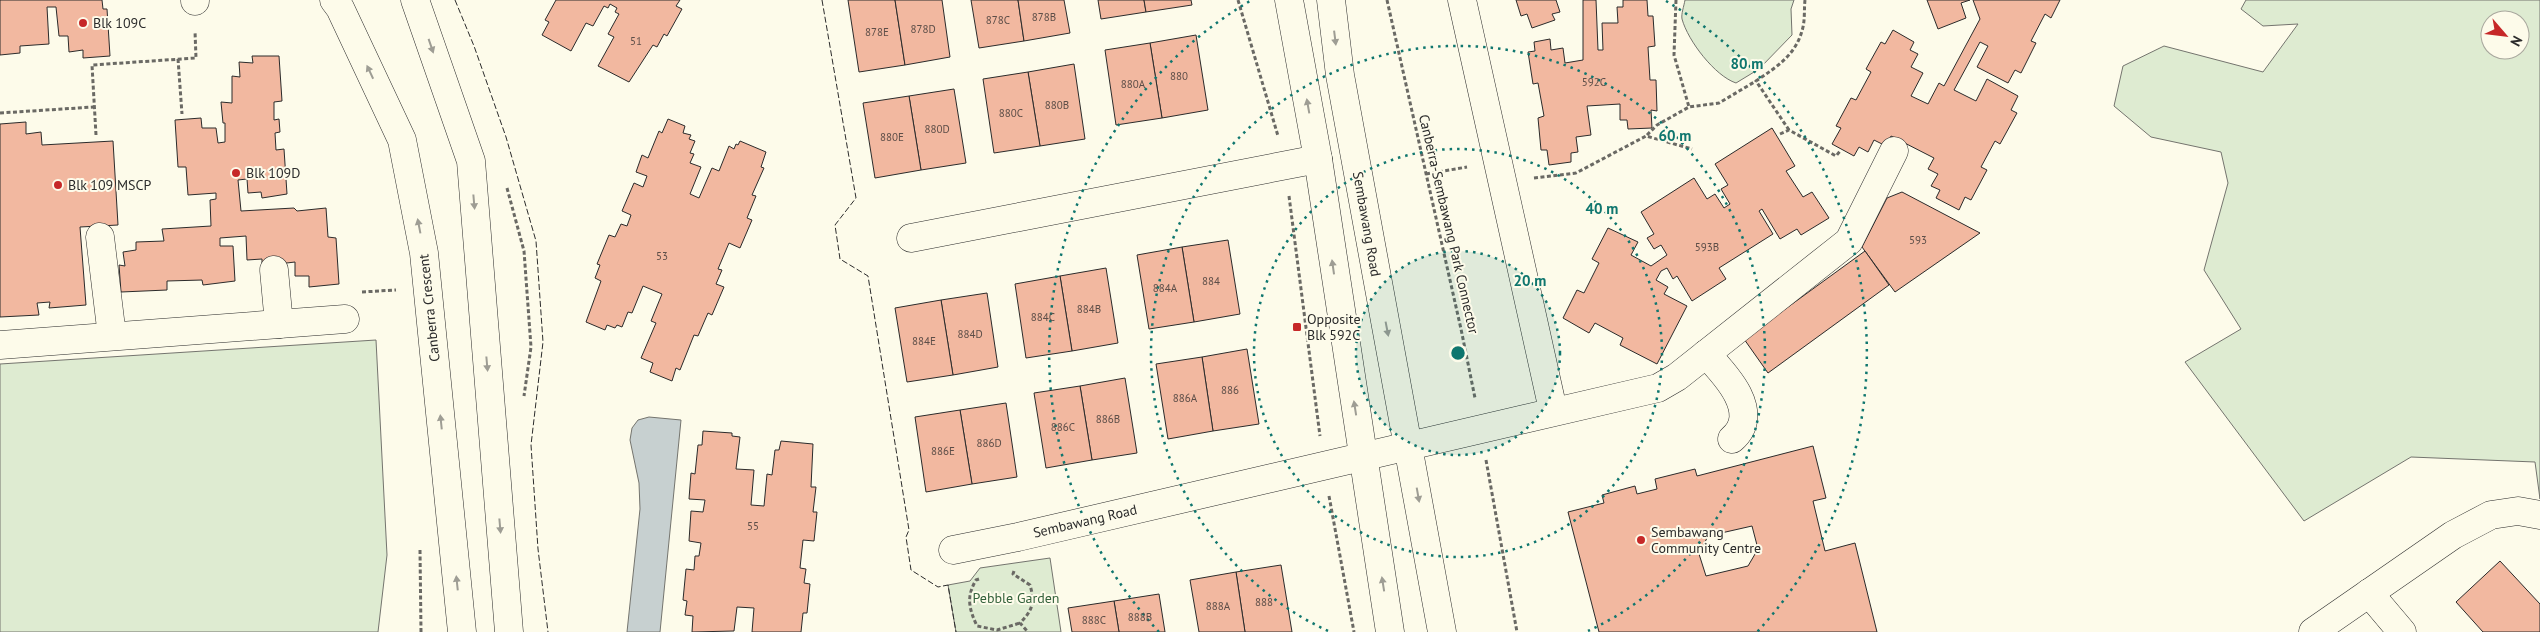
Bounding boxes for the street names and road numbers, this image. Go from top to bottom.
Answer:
street label: Canberra-Sembawang Park Connector [1415,113,1483,336]
street label: Sembawang Road [1349,170,1385,278]
street label: Canberra Crescent [414,253,444,363]
street label: Sembawang Road [1031,500,1139,542]

